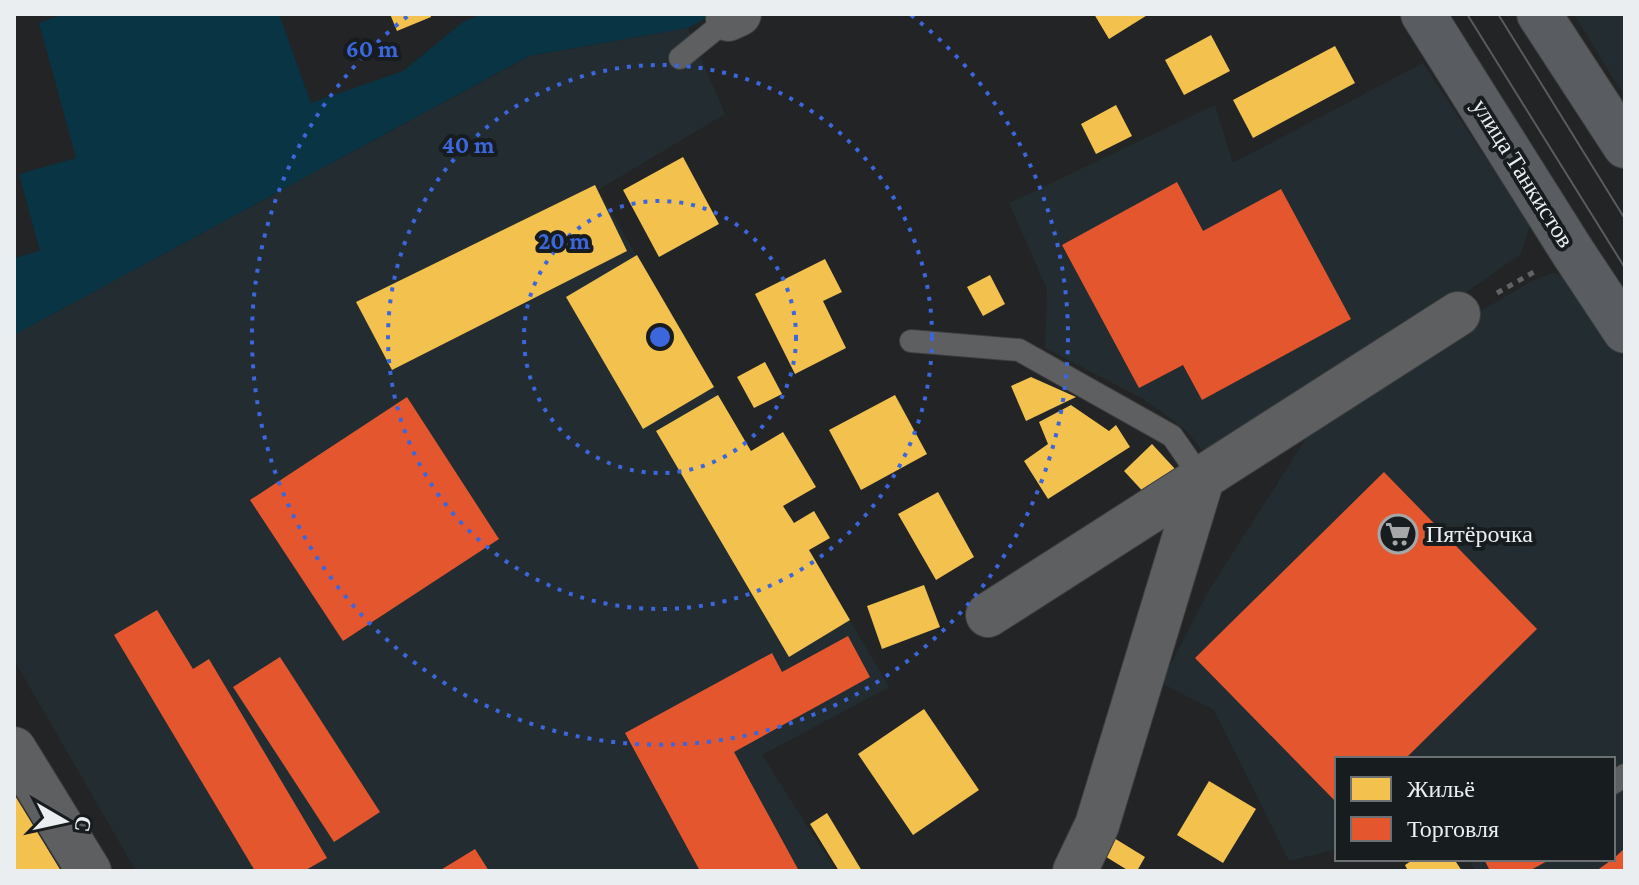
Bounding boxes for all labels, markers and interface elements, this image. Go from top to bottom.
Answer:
text: 60 m [346,35,399,62]
street label: улица Танкистов [1467,94,1580,252]
text: 40 m [442,131,495,158]
text: 20 m [538,227,591,254]
centre of rings [646,323,674,351]
supermarket icon: Пятёрочка [1377,513,1419,555]
place label: Пятёрочка [1426,520,1533,547]
legend [1335,757,1615,861]
text: Жильё [1407,775,1475,802]
north arrow [24,781,104,861]
text: С [70,814,97,834]
text: Торговля [1407,815,1499,842]

